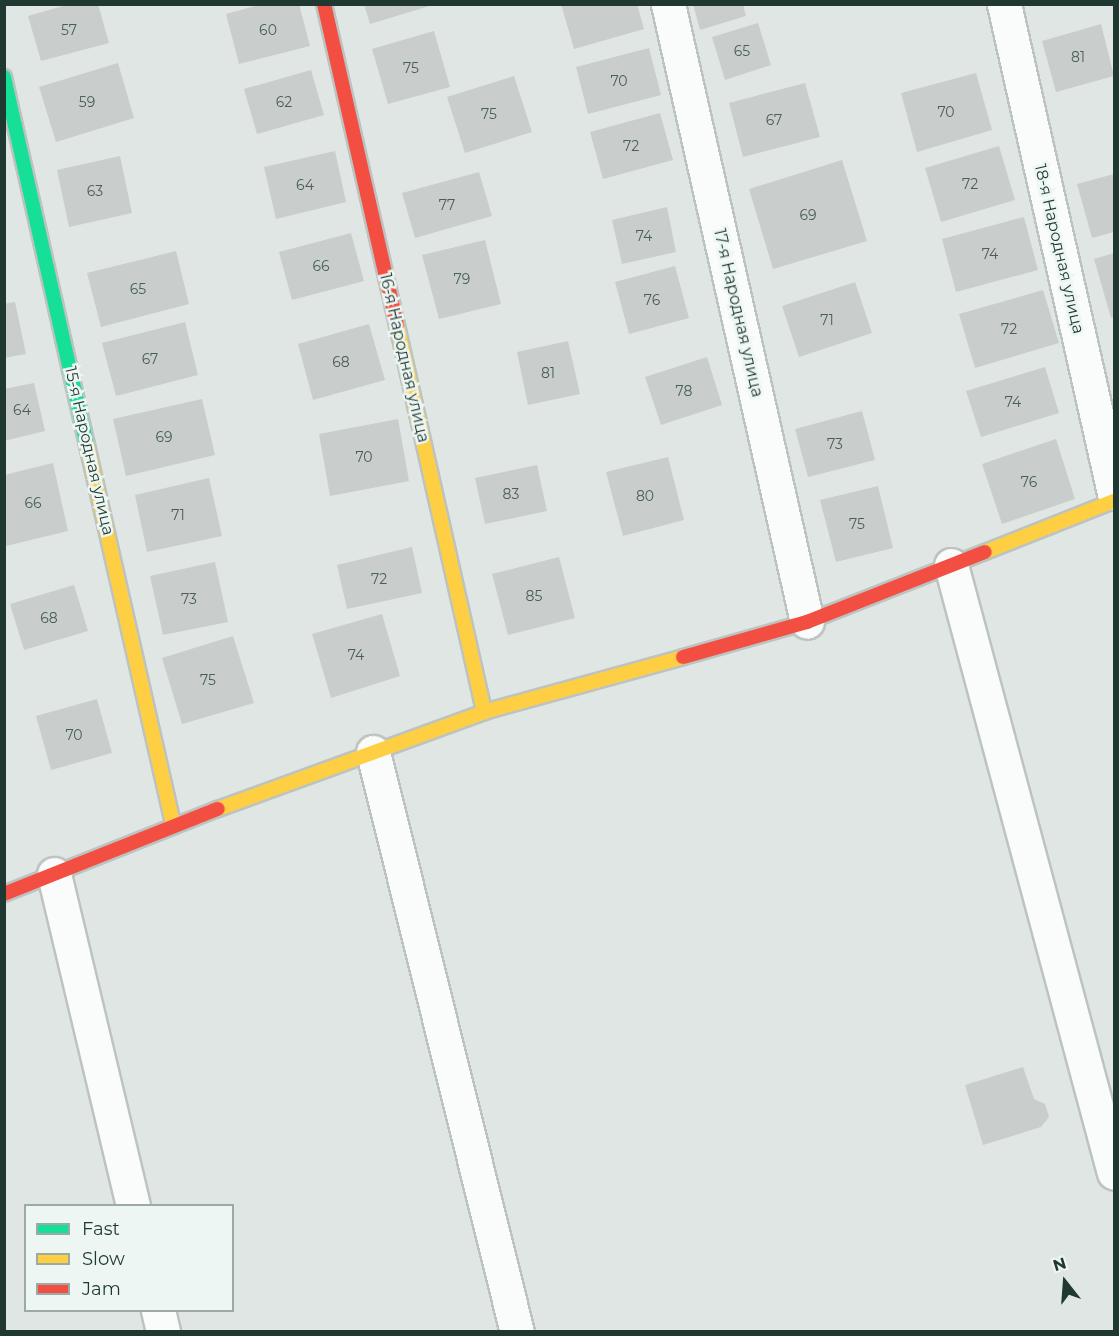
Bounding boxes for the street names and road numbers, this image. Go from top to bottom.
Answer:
street label: 18-я Народная улица [1030,162,1088,336]
street label: 17-я Народная улица [709,227,767,399]
street label: 16-я Народная улица [375,271,433,445]
street label: 15-я Народная улица [60,365,118,537]

